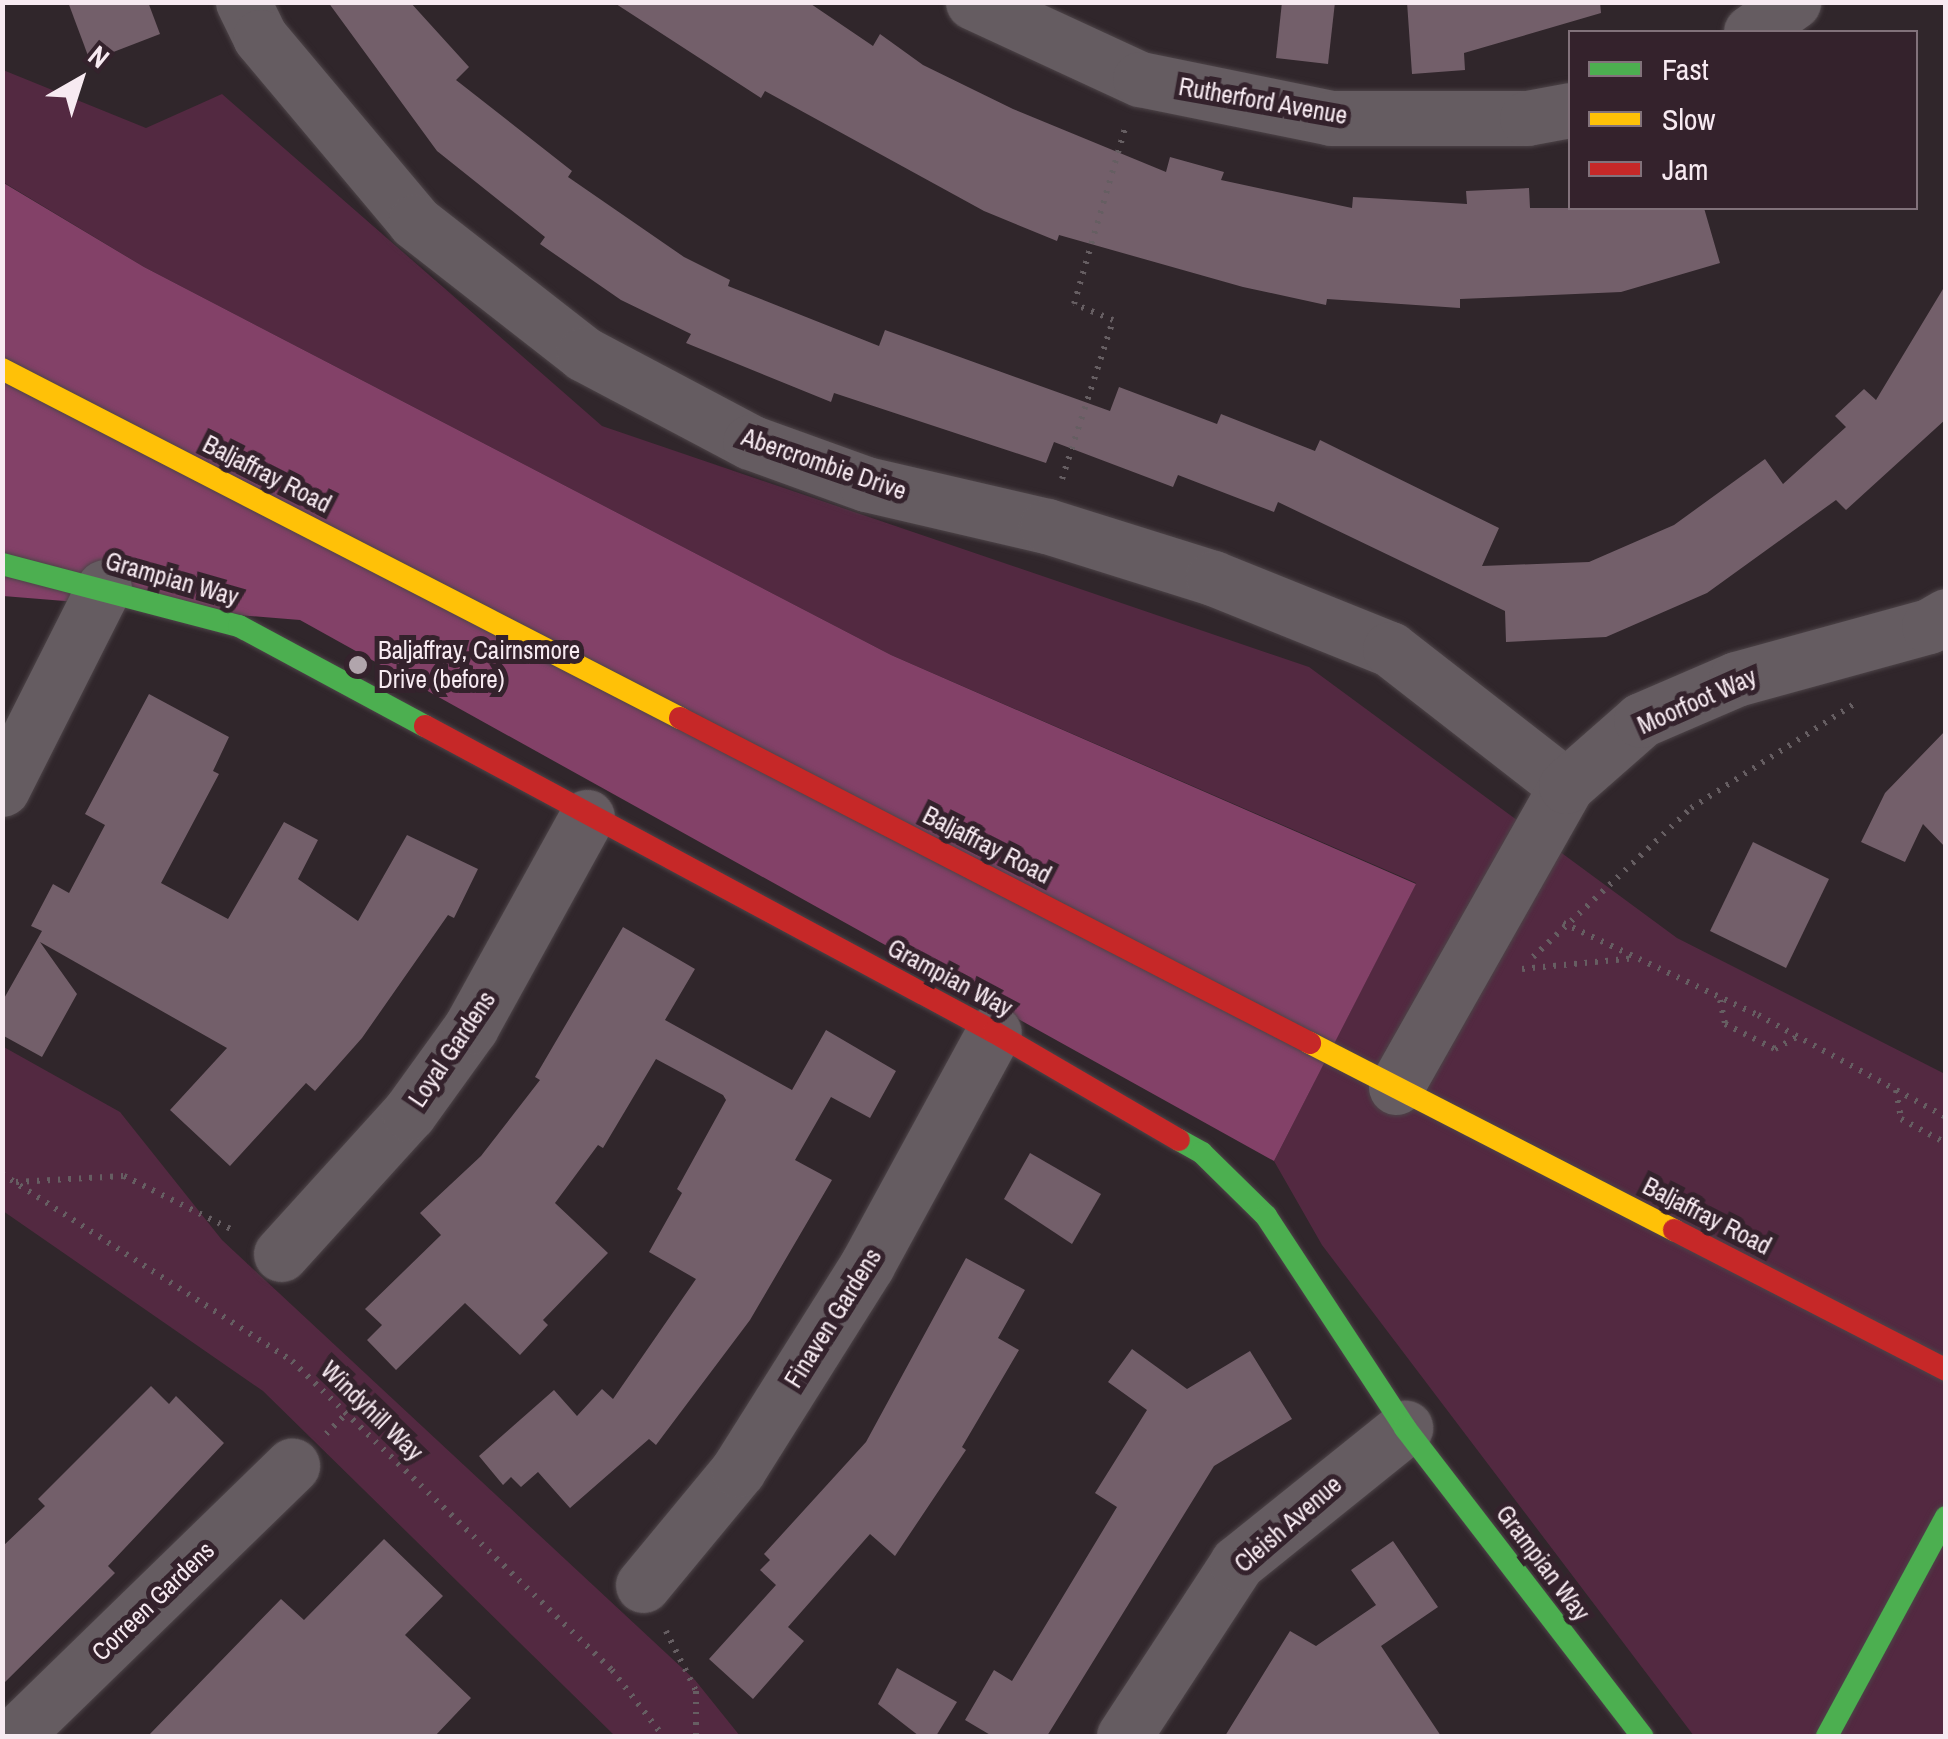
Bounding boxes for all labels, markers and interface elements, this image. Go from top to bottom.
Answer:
north arrow [30,30,130,130]
legend [1568,30,1918,210]
text: N [80,37,117,77]
text: Fast [1662,49,1709,89]
street label: Rutherford Avenue [1176,71,1350,131]
text: Slow [1662,99,1715,139]
text: Jam [1662,149,1708,189]
street label: Abercrombie Drive [738,422,910,506]
street label: Baljaffray Road [198,429,336,519]
street label: Grampian Way [102,546,242,612]
place label: Baljaffray, Cairnsmore Drive (before) [378,636,580,695]
marker: Baljaffray, Cairnsmore Drive (before) [347,654,369,676]
street label: Moorfoot Way [1633,661,1761,741]
street label: Baljaffray Road [918,800,1056,890]
street label: Grampian Way [882,933,1018,1023]
street label: Loyal Gardens [402,985,502,1113]
street label: Baljaffray Road [1638,1171,1776,1261]
street label: Finaven Gardens [778,1243,888,1393]
street label: Windyhill Way [315,1355,429,1467]
street label: Cleish Avenue [1228,1469,1348,1579]
street label: Grampian Way [1490,1499,1596,1627]
street label: Correen Gardens [86,1535,220,1667]

